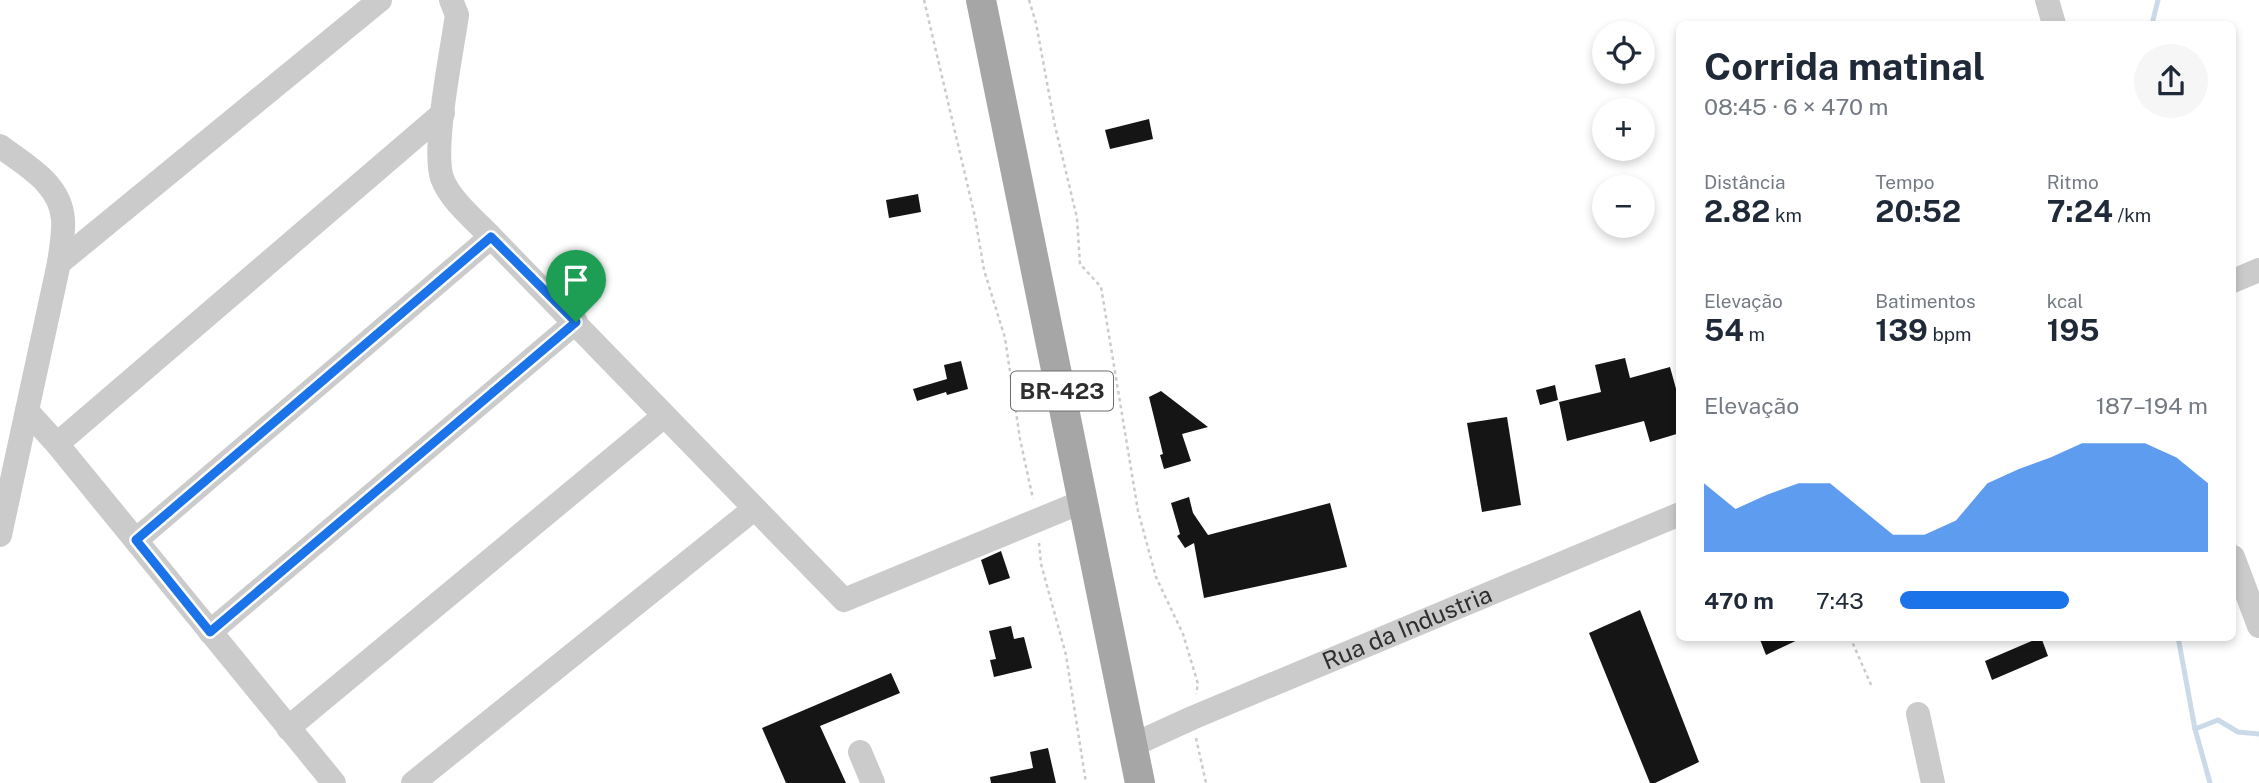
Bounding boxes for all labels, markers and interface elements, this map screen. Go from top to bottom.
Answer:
map controls [1592,21,1655,238]
button: locate [1592,21,1655,84]
text: Corrida matinal [1704,44,1985,89]
button: share [2134,44,2208,118]
text: 08:45 · 6 × 470 m [1704,93,1888,120]
button: + [1592,98,1655,161]
text: Distância [1704,171,1786,193]
text: Tempo [1875,171,1935,193]
text: Ritmo [2047,171,2099,193]
button: − [1592,175,1655,238]
text: 2.82 [1704,193,1770,229]
text: 20:52 [1875,193,1961,229]
text: 7:24 [2047,193,2113,229]
text: km [1770,204,1802,226]
text: /km [2113,204,2151,226]
pin [546,250,606,322]
icon: arrive [557,261,595,299]
text: Elevação [1704,290,1783,312]
text: Batimentos [1875,290,1976,312]
text: kcal [2047,290,2083,312]
text: 54 [1704,312,1744,348]
text: 139 [1875,312,1928,348]
text: 195 [2047,312,2100,348]
text: m [1744,323,1765,345]
text: bpm [1928,323,1972,345]
road number: BR-423 [1011,372,1113,410]
text: Elevação [1704,392,1799,419]
text: 187–194 m [2096,392,2208,419]
street label: Rua da Industria [1318,579,1496,675]
text: 470 m [1704,587,1774,614]
text: 7:43 [1816,587,1864,614]

